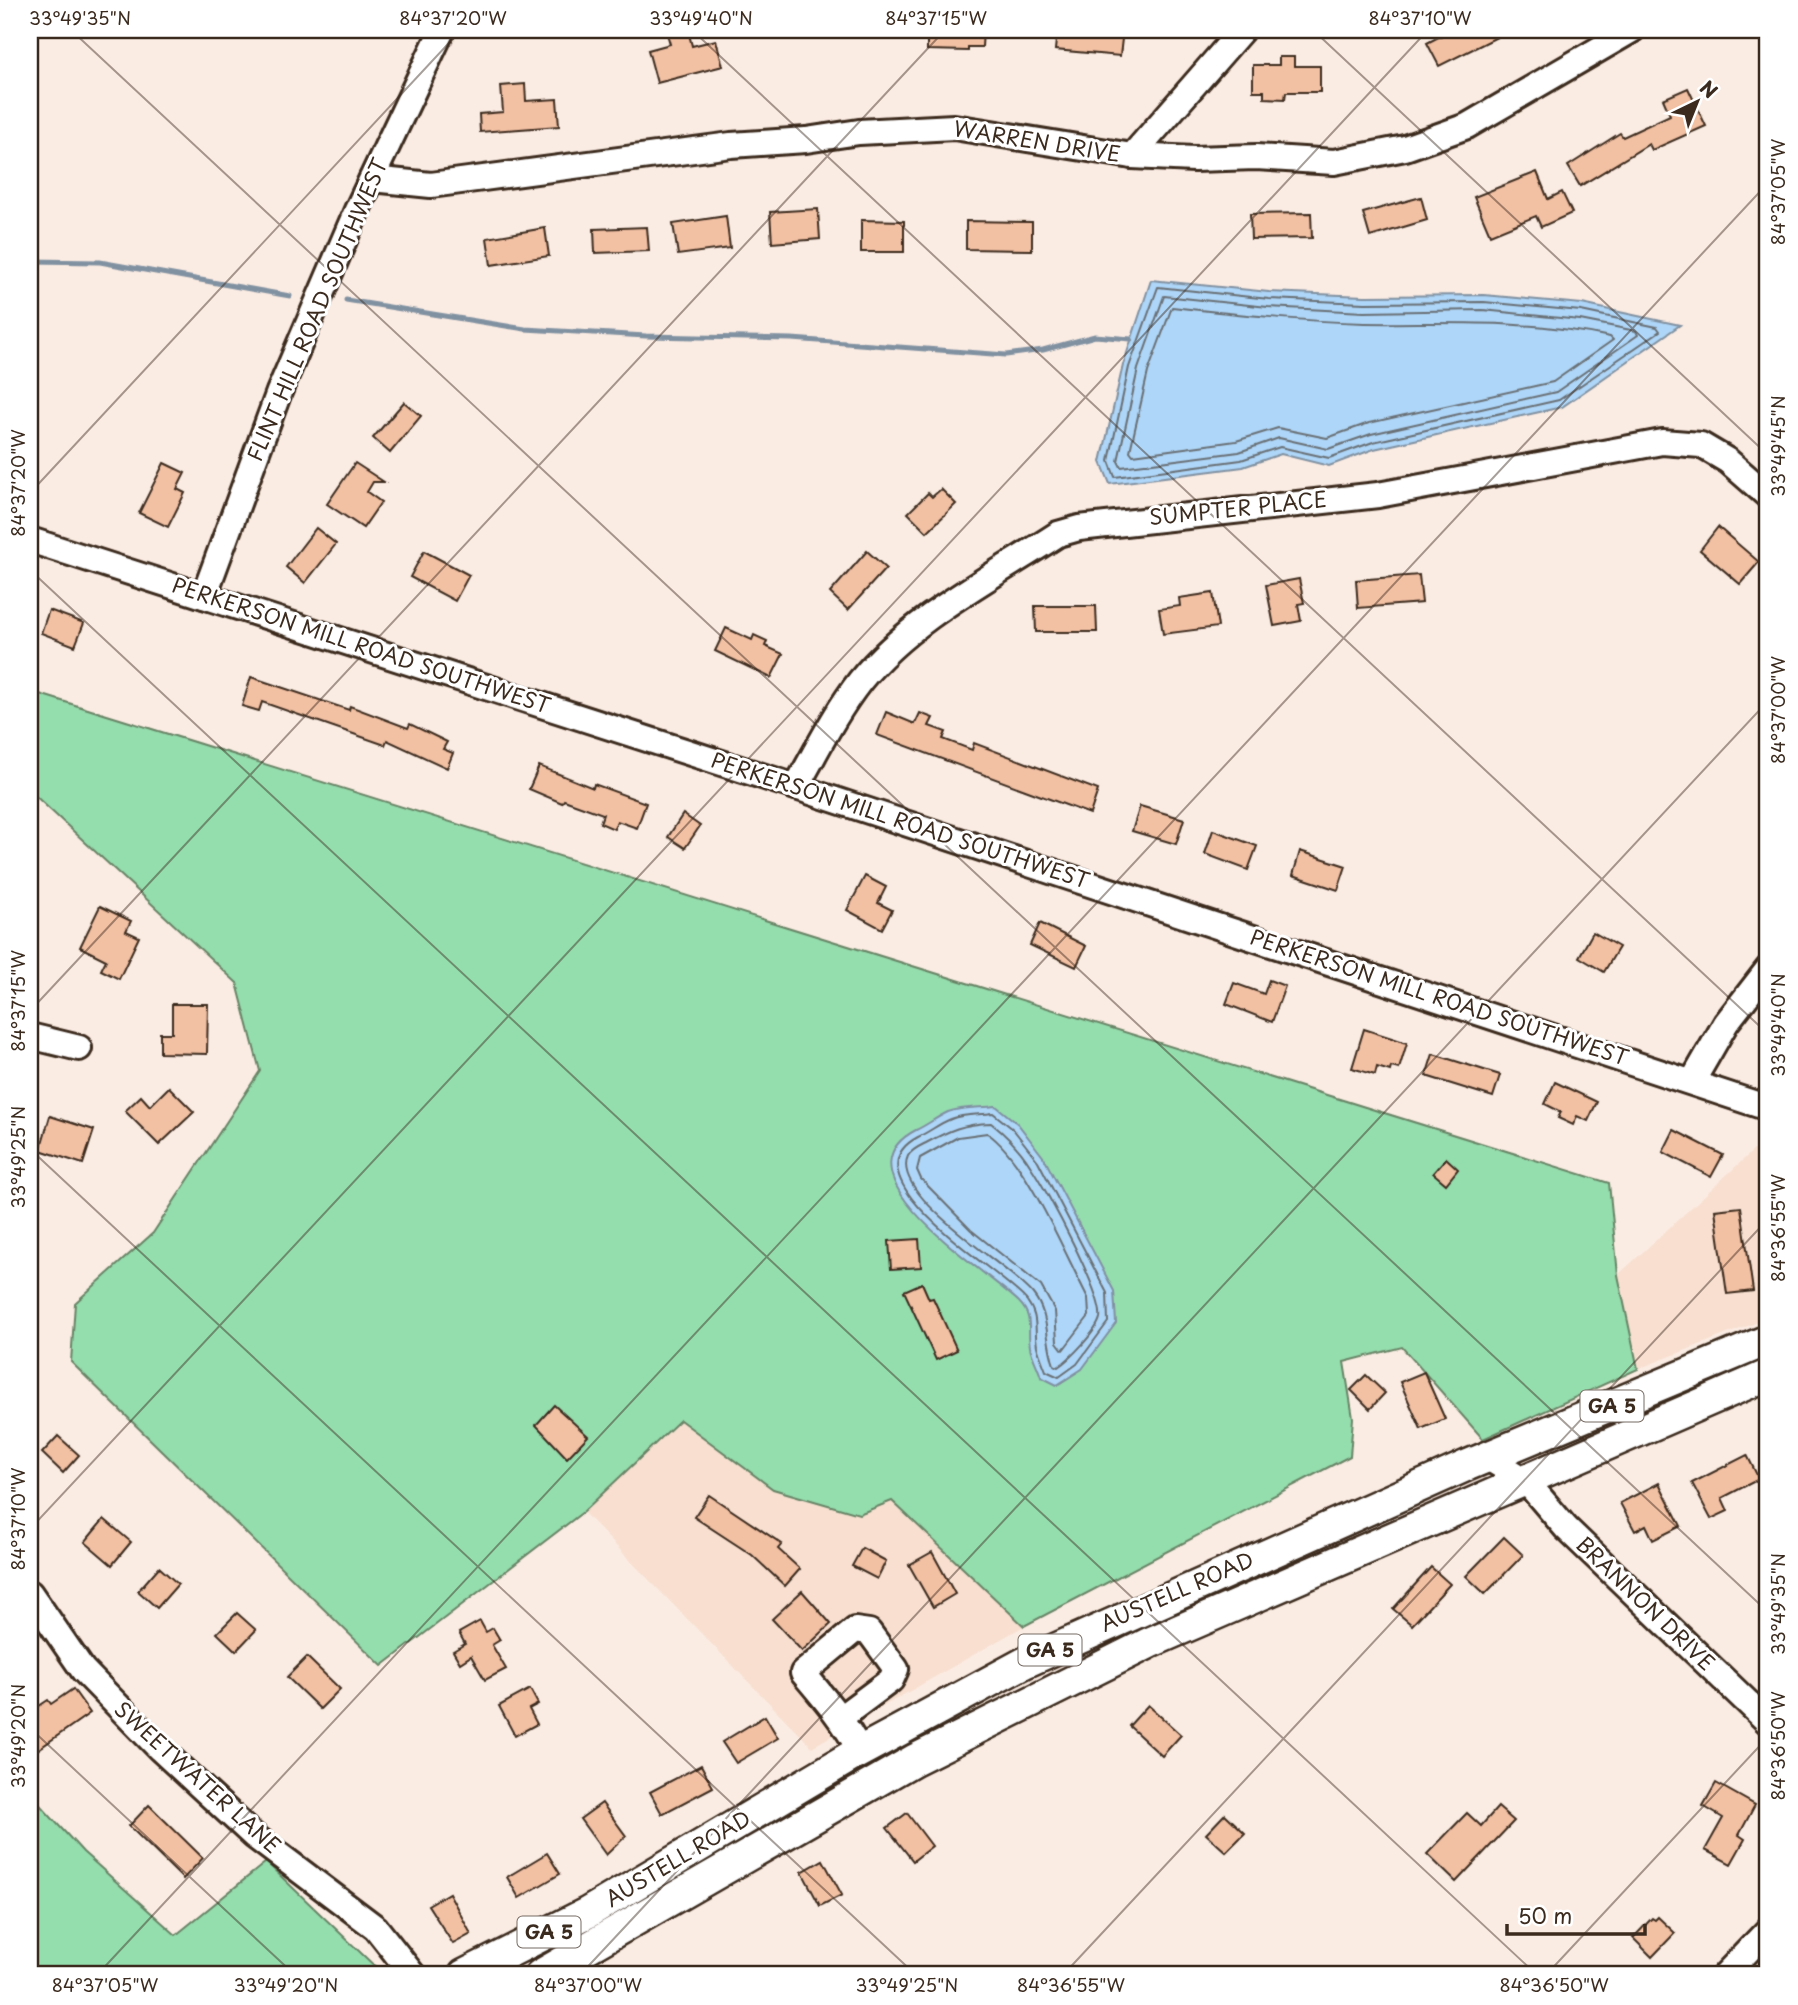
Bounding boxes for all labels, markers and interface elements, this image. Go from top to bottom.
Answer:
text: 33°49'35"N [29,4,131,31]
text: 84°37'20"W [399,4,507,31]
text: 33°49'40"N [649,4,753,31]
text: 84°37'15"W [885,4,987,31]
text: 84°37'10"W [1368,4,1472,31]
north arrow [1661,66,1731,136]
text: N [1694,73,1724,104]
street label: WARREN DRIVE [952,111,1123,169]
text: 84°37'05"W [1764,138,1791,245]
street label: FLINT HILL ROAD SOUTHWEST [238,152,395,466]
text: 33°49'45"N [1764,395,1791,497]
text: 84°37'20"W [4,429,31,537]
street label: SUMPTER PLACE [1147,482,1328,532]
street label: PERKERSON MILL ROAD SOUTHWEST [168,568,556,721]
text: 84°37'00"W [1764,656,1791,764]
street label: PERKERSON MILL ROAD SOUTHWEST [707,743,1095,896]
street label: PERKERSON MILL ROAD SOUTHWEST [1246,920,1634,1073]
text: 84°37'15"W [4,950,31,1052]
text: 33°49'40"N [1764,973,1791,1077]
text: 33°49'25"N [4,1106,31,1208]
text: 84°36'55"W [1764,1174,1791,1282]
road number: GA 5 [1580,1390,1644,1422]
text: 84°37'10"W [4,1467,31,1571]
street label: BRANNON DRIVE [1570,1528,1723,1677]
street label: AUSTELL ROAD [1094,1542,1258,1638]
text: 33°49'35"N [1764,1553,1791,1655]
road number: GA 5 [1018,1634,1082,1666]
text: 33°49'20"N [4,1684,31,1788]
text: 84°36'50"W [1764,1691,1791,1801]
street label: SWEETWATER LANE [108,1693,289,1860]
street label: AUSTELL ROAD [598,1801,756,1913]
scale bar [1507,1893,1646,1937]
text: 50 m [1518,1899,1572,1931]
road number: GA 5 [518,1916,580,1948]
text: 84°37'05"W [52,1971,159,1998]
text: 33°49'20"N [234,1971,338,1998]
text: 84°37'00"W [534,1971,642,1998]
text: 33°49'25"N [856,1971,958,1998]
text: 84°36'55"W [1017,1971,1125,1998]
text: 84°36'50"W [1499,1971,1609,1998]

